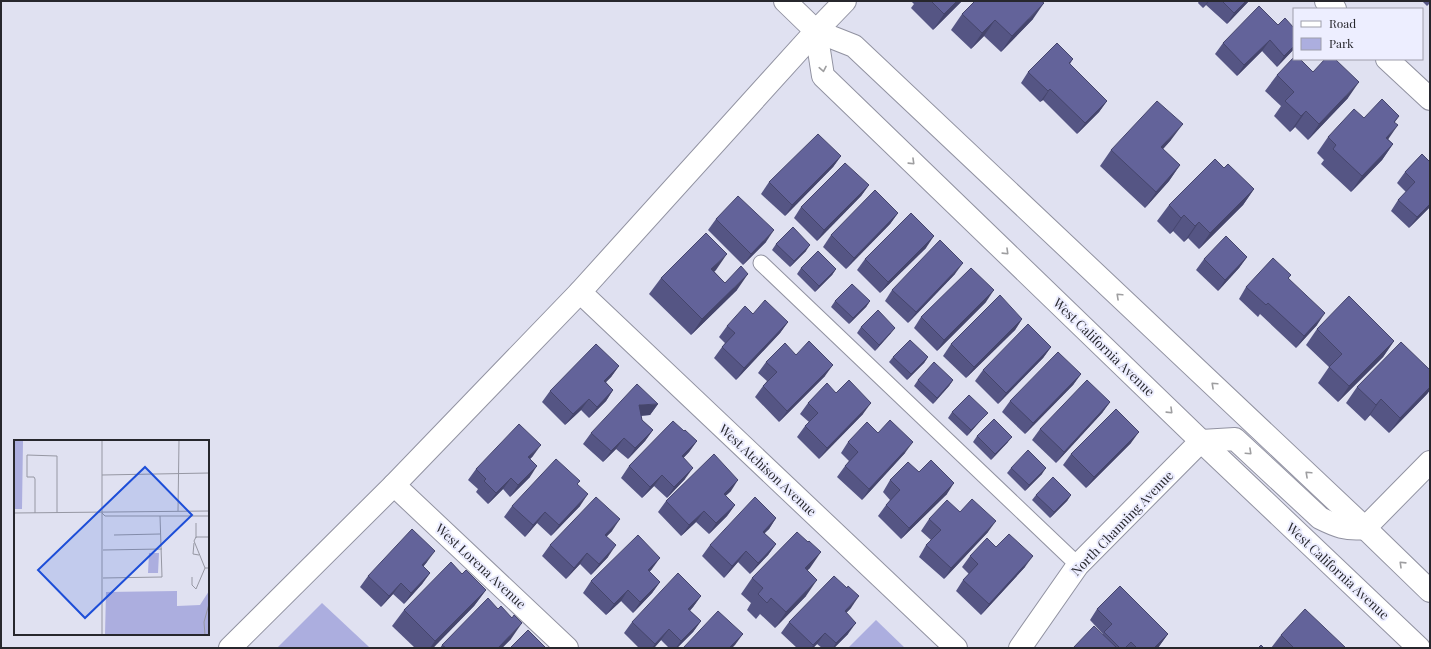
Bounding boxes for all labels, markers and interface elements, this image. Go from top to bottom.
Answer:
legend [1293,8,1423,60]
text: Road [1329,15,1356,31]
text: Park [1329,35,1354,51]
one-way arrow [818,66,826,73]
one-way arrow [907,157,915,165]
one-way arrow [1001,247,1009,255]
street label: West California Avenue [1049,293,1159,400]
one-way arrow [1116,293,1124,301]
one-way arrow [1211,383,1218,390]
one-way arrow [1165,406,1172,413]
street label: West Atchison Avenue [715,419,821,520]
inset map [14,440,209,635]
one-way arrow [1244,447,1251,454]
street label: North Channing Avenue [1067,466,1177,579]
one-way arrow [1305,472,1313,479]
street label: West California Avenue [1283,518,1394,623]
street label: West Lorena Avenue [432,519,530,612]
one-way arrow [1399,561,1407,569]

